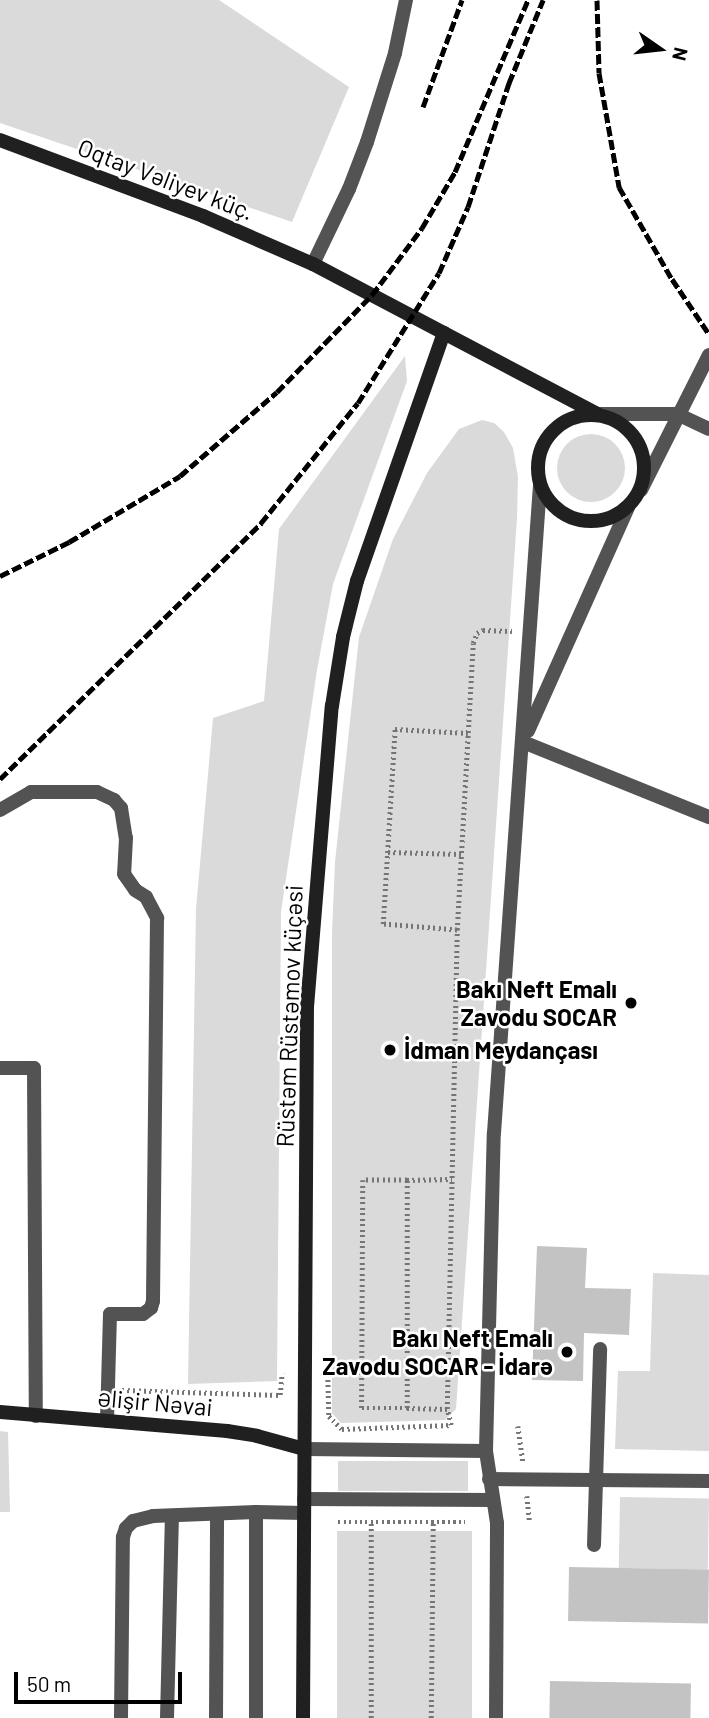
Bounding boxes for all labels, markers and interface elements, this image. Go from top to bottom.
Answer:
north arrow [625,14,695,84]
text: N [668,45,694,63]
street label: Oqtay Vəliyev küç. [74,132,258,226]
street label: Rüstəm Rüstəmov küçəsi [270,884,308,1148]
place label: Bakı Neft Emalı Zavodu SOCAR [456,975,617,1031]
marker: Bakı Neft Emalı Zavodu SOCAR [623,995,639,1011]
place label: İdman Meydançası [404,1036,598,1064]
marker: İdman Meydançası [382,1042,398,1058]
place label: Bakı Neft Emalı Zavodu SOCAR - İdarə [322,1324,553,1380]
marker: Bakı Neft Emalı Zavodu SOCAR - İdarə [559,1344,575,1360]
street label: Əlişir Nəvai [96,1383,214,1421]
scale bar [18,1658,186,1702]
text: 50 m [27,1671,71,1696]

